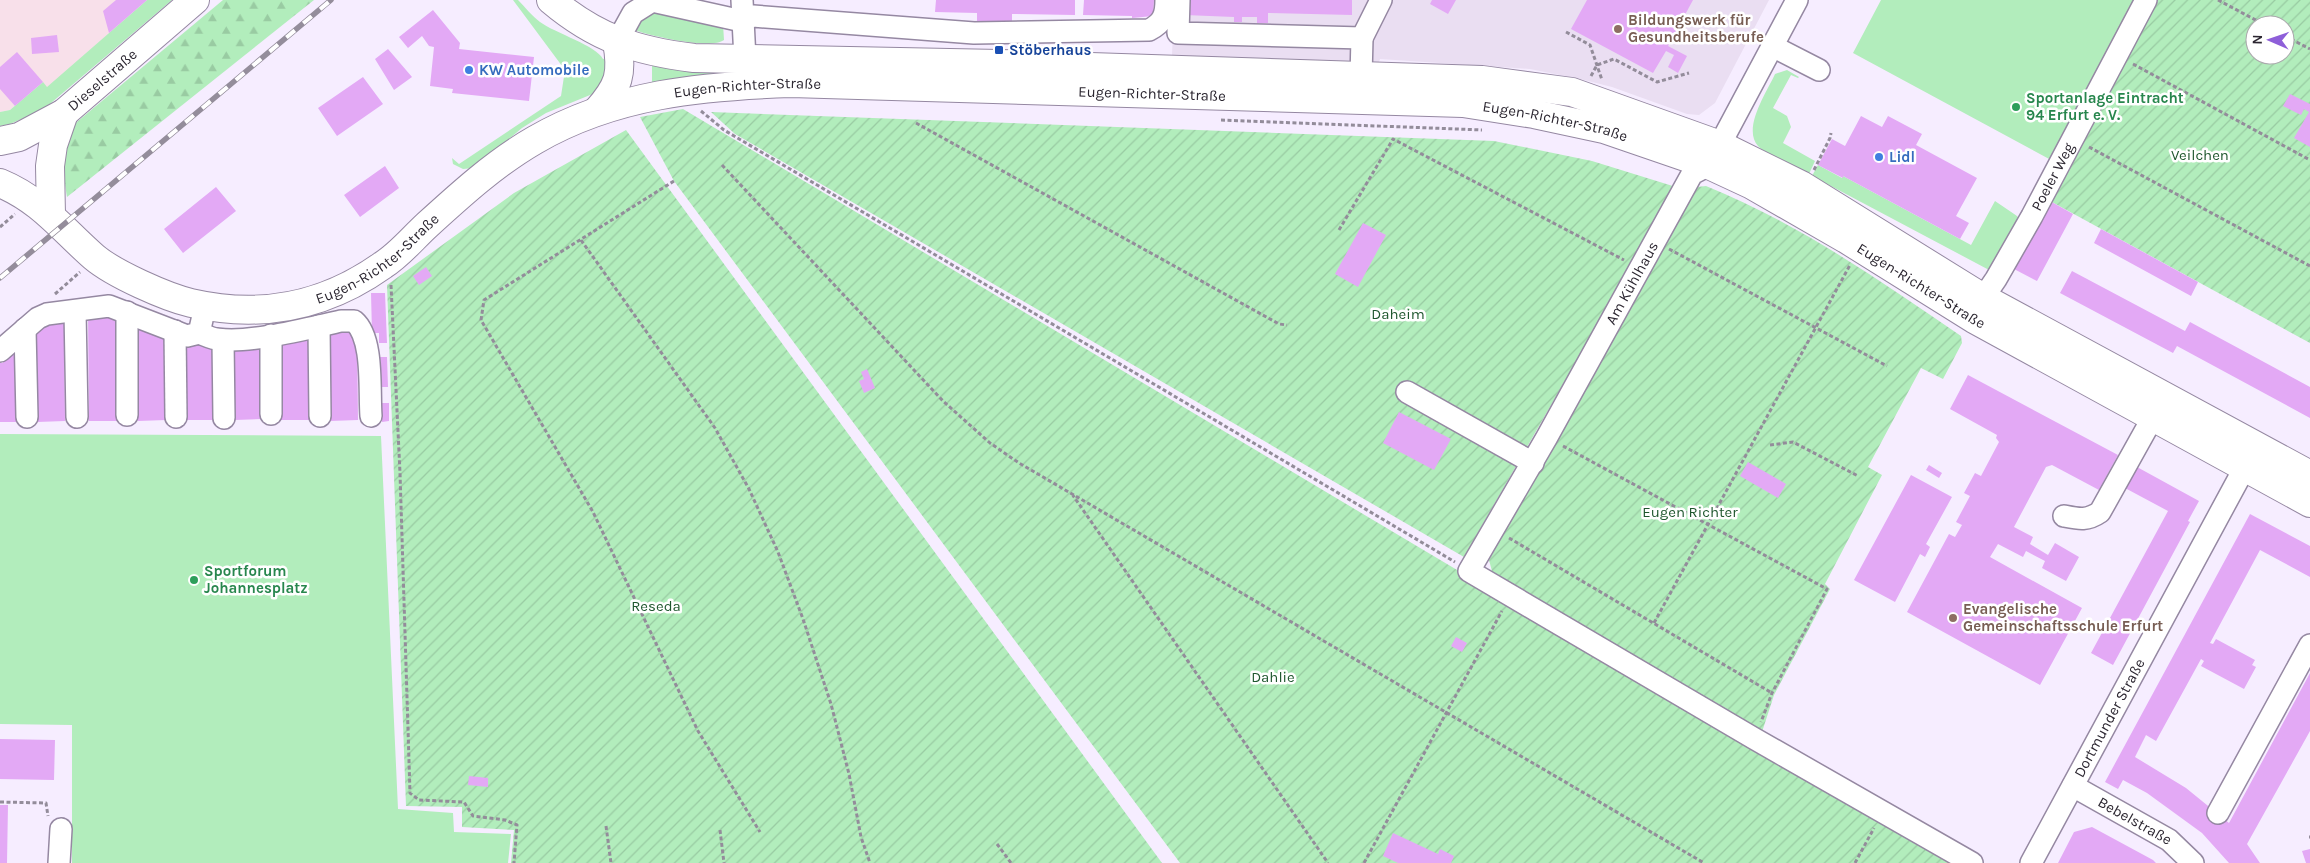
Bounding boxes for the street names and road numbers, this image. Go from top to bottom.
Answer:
street label: Dieselstraße [64,45,141,115]
street label: Eugen-Richter-Straße [672,74,821,102]
street label: Eugen-Richter-Straße [1078,83,1226,105]
street label: Eugen-Richter-Straße [1481,97,1630,145]
street label: Poeler Weg [2027,139,2078,214]
street label: Eugen-Richter-Straße [313,210,443,308]
street label: Am Kühlhaus [1602,238,1662,328]
street label: Eugen-Richter-Straße [1854,239,1989,332]
street label: Dortmunder Straße [2070,655,2149,780]
street label: Bebelstraße [2095,793,2175,849]

